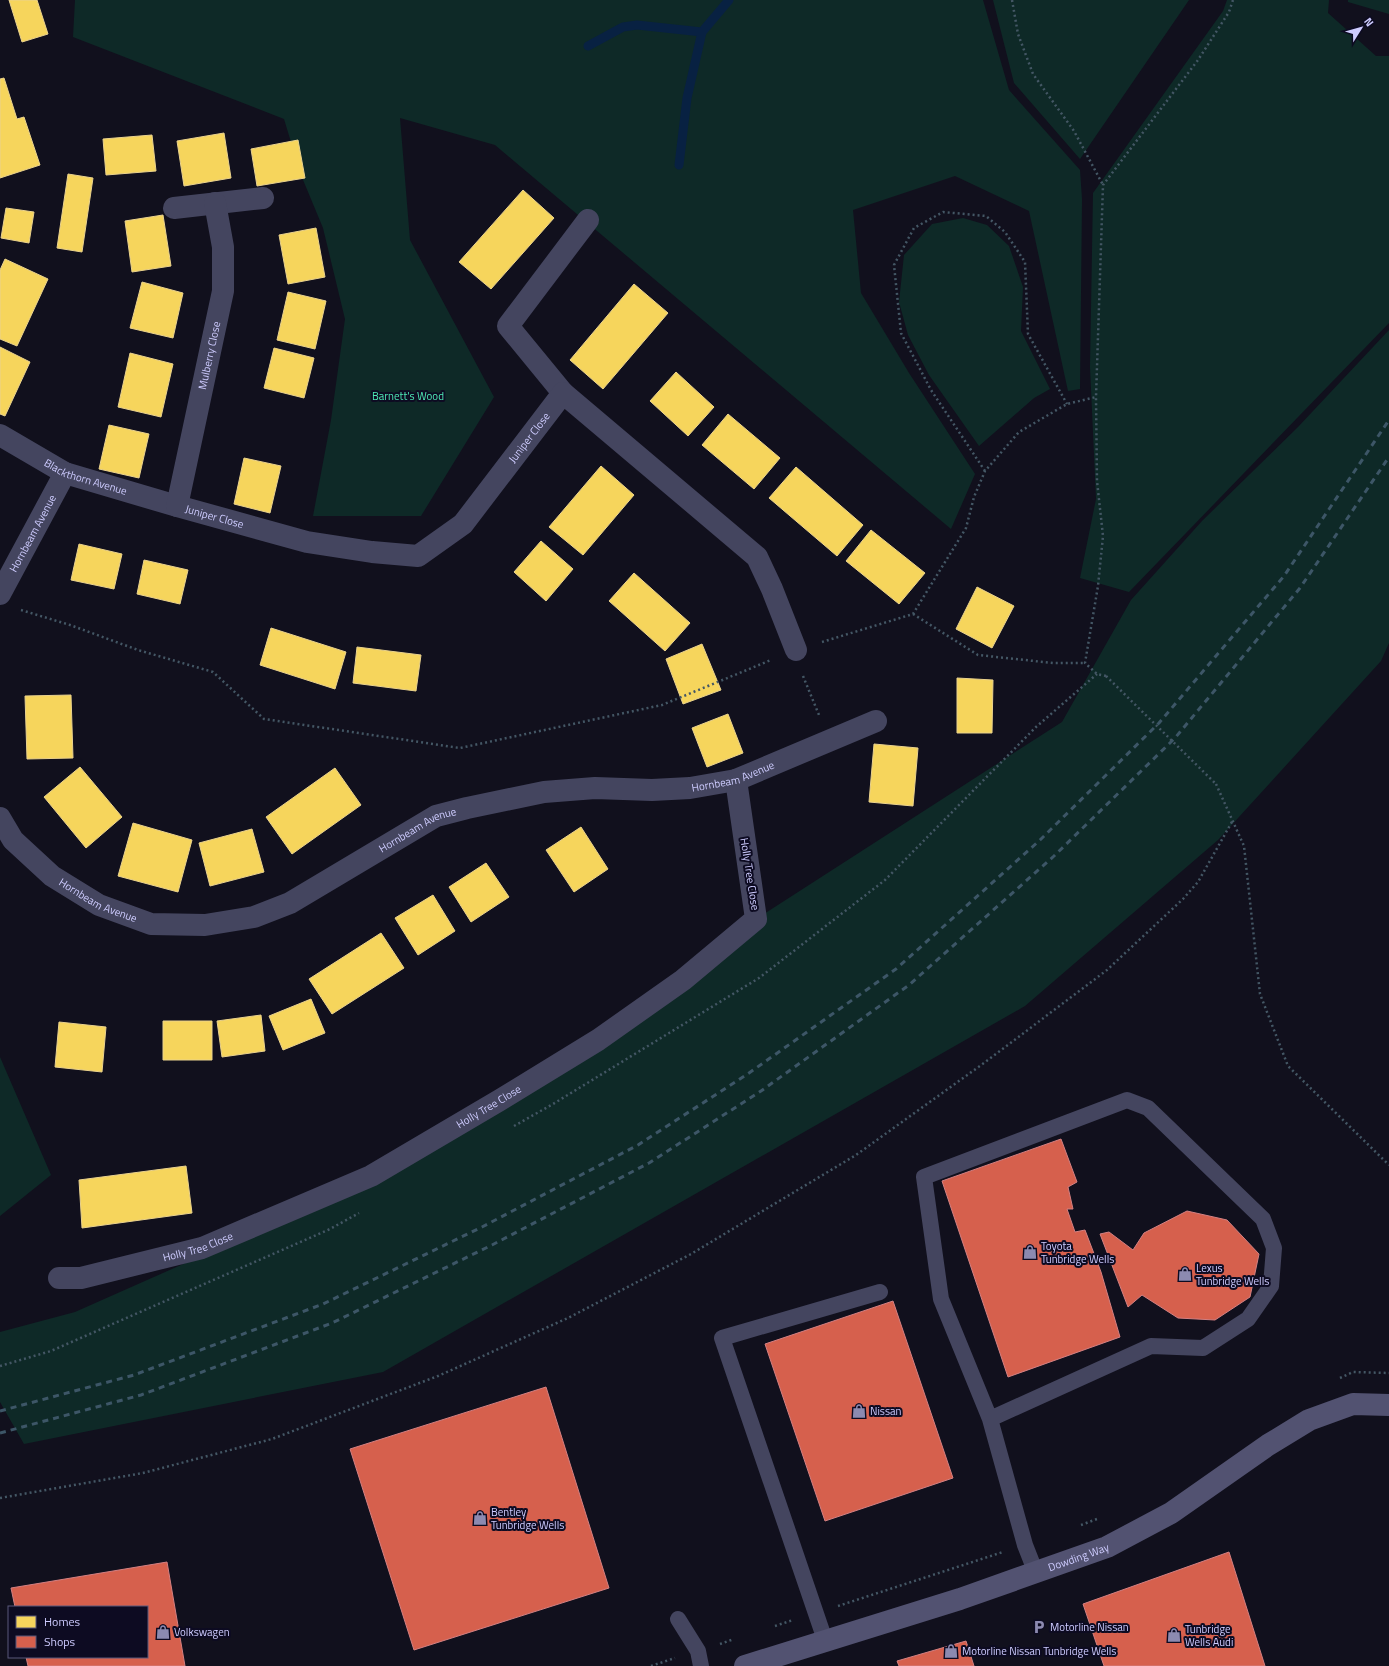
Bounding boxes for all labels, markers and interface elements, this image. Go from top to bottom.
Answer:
north arrow [1341,8,1381,48]
text: N [1360,14,1378,30]
street label: Mulberry Close [194,319,224,391]
park label: Barnett's Wood [372,388,444,404]
street label: Juniper Close [505,408,554,466]
street label: Blackthorn Avenue [41,455,129,499]
street label: Hornbeam Avenue [5,491,60,575]
street label: Juniper Close [183,501,246,532]
street label: Hornbeam Avenue [690,757,777,796]
street label: Hornbeam Avenue [376,803,458,856]
street label: Holly Tree Close [736,837,764,912]
street label: Hornbeam Avenue [56,874,140,926]
street label: Holly Tree Close [453,1081,525,1132]
street label: Holly Tree Close [161,1228,236,1265]
place label: Toyota Tunbridge Wells [1041,1238,1114,1267]
shop icon: Toyota Tunbridge Wells [1022,1244,1038,1260]
place label: Lexus Tunbridge Wells [1196,1260,1269,1289]
shop icon: Lexus Tunbridge Wells [1177,1266,1193,1282]
shop icon: Nissan [851,1403,867,1419]
place label: Nissan [870,1403,902,1419]
place label: Bentley Tunbridge Wells [491,1504,564,1533]
shop icon: Bentley Tunbridge Wells [472,1510,488,1526]
street label: Dowding Way [1046,1539,1112,1575]
legend [8,1606,148,1658]
text: Homes [44,1612,80,1631]
parking icon: Motorline Nissan [1031,1619,1047,1635]
place label: Motorline Nissan [1050,1619,1129,1635]
place label: Tunbridge Wells Audi [1185,1621,1233,1650]
shop icon: Volkswagen [155,1624,171,1640]
place label: Volkswagen [174,1624,230,1640]
shop icon: Tunbridge Wells Audi [1166,1627,1182,1643]
text: Shops [44,1632,76,1651]
shop icon: Motorline Nissan Tunbridge Wells [943,1643,959,1659]
place label: Motorline Nissan Tunbridge Wells [962,1643,1116,1659]

